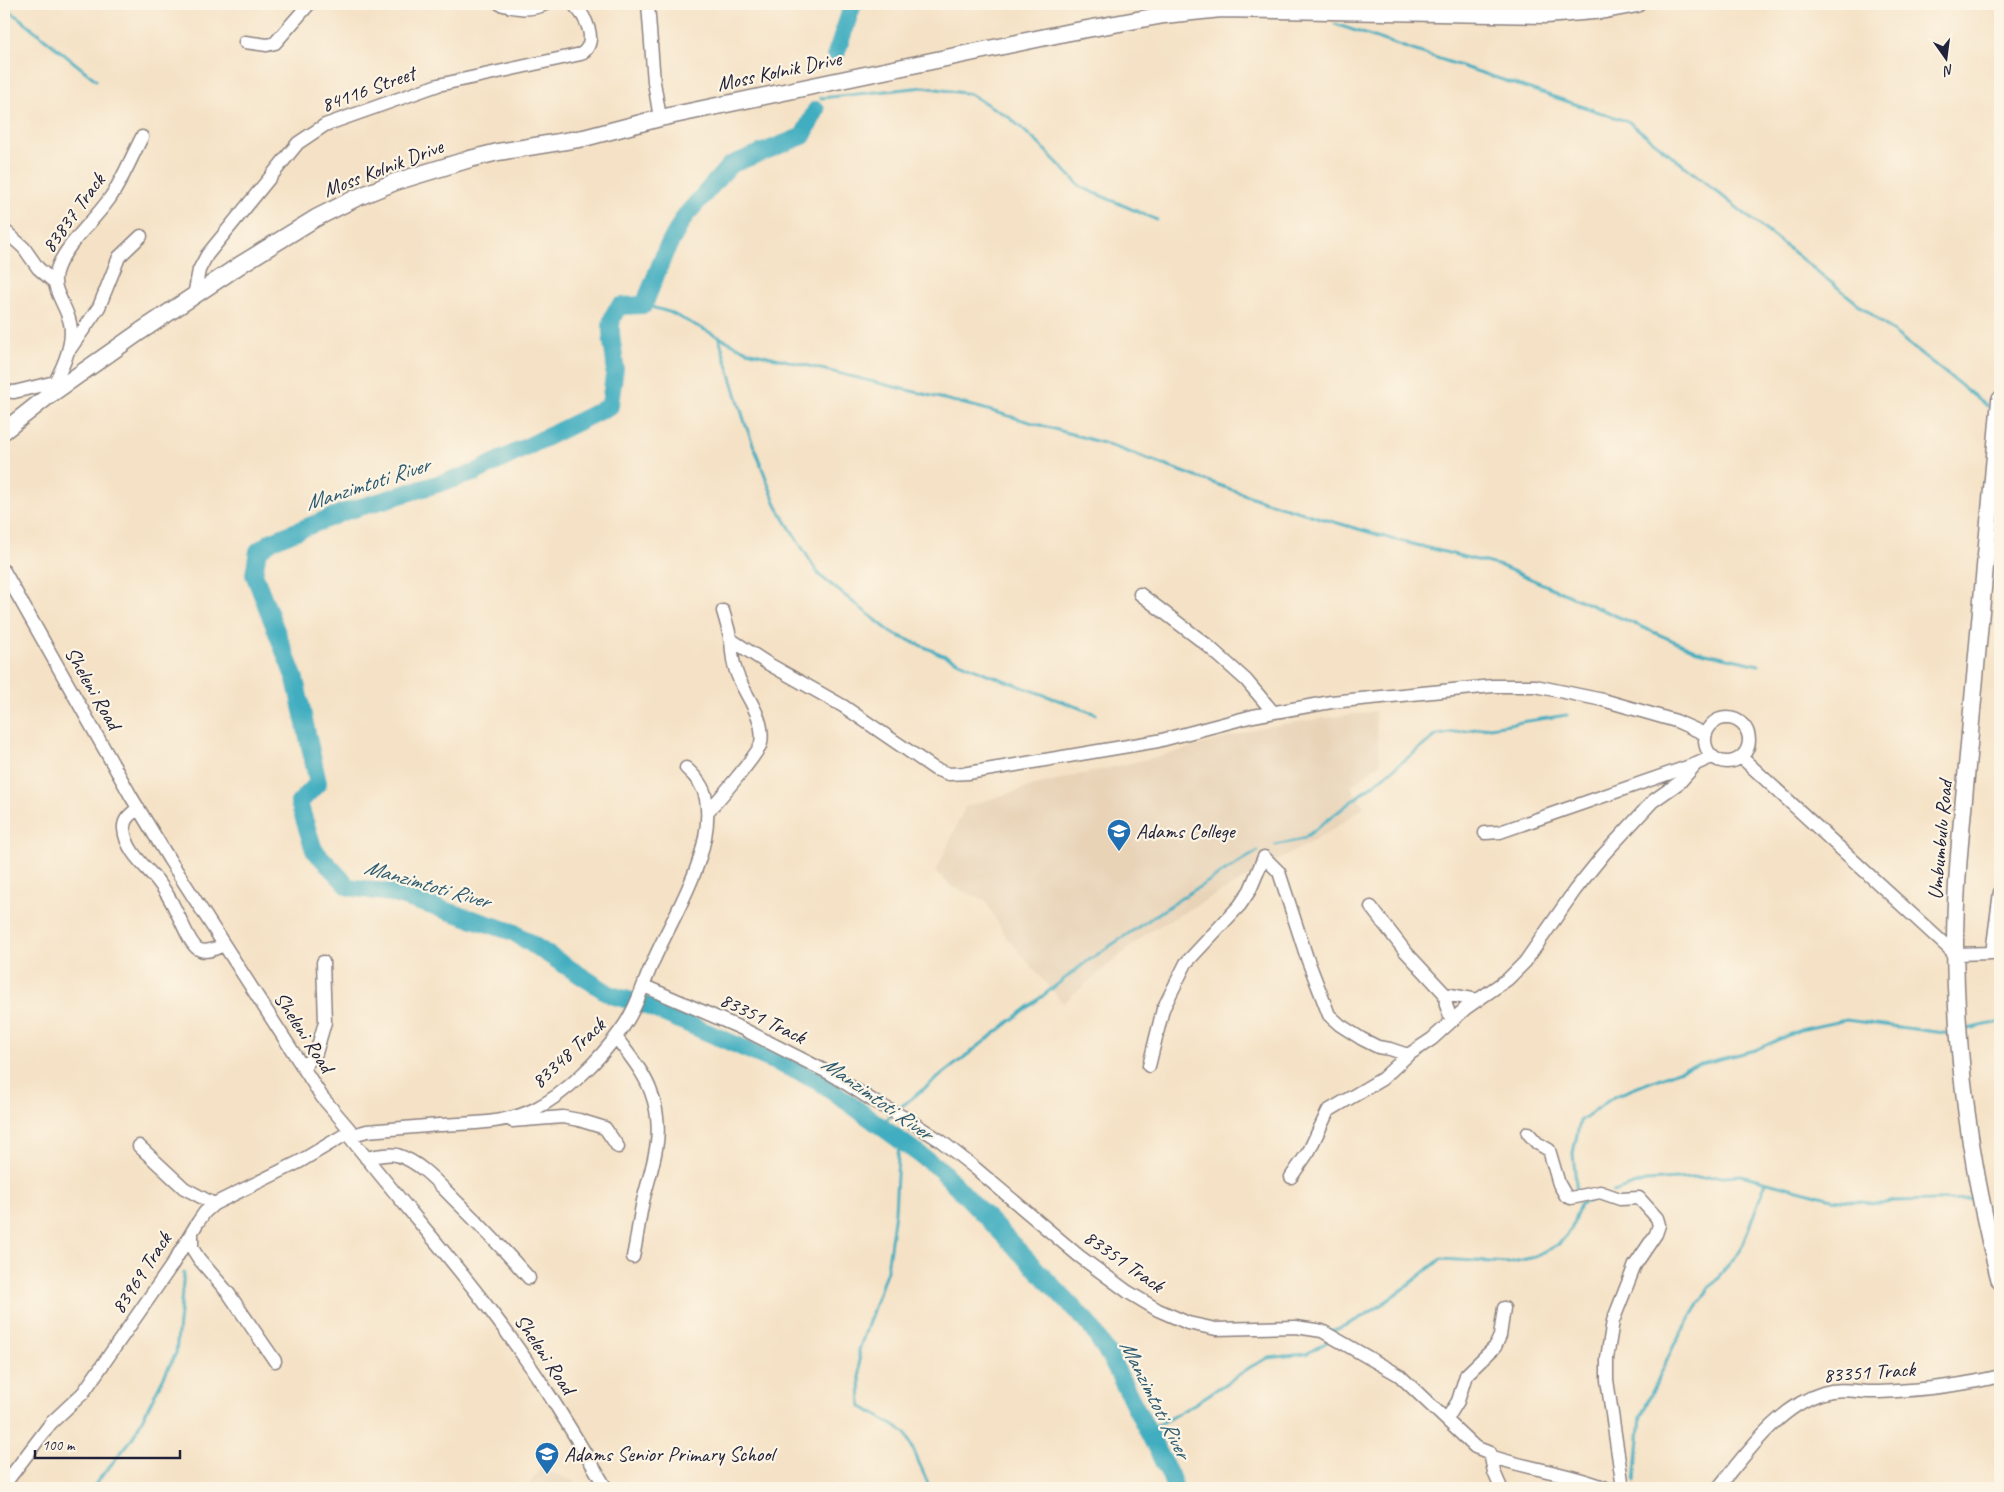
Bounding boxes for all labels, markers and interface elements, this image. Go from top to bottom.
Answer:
north arrow [1922,32,1972,82]
street label: Moss Kolnik Drive [715,45,845,97]
street label: 84116 Street [317,59,421,118]
text: N [1941,61,1955,80]
street label: Moss Kolnik Drive [319,133,448,203]
street label: 83837 Track [35,167,111,258]
water label: Manzimtoti River [301,450,436,517]
street label: Sheleni Road [59,642,129,737]
street label: Umbumbulu Road [1922,777,1958,901]
school or university icon: Adams College [1106,818,1132,852]
place label: Adams College [1136,818,1237,844]
water label: Manzimtoti River [361,853,497,916]
street label: 83351 Track [716,986,811,1050]
street label: Sheleni Road [268,987,342,1080]
street label: 83348 Track [526,1011,611,1094]
water label: Manzimtoti River [816,1050,941,1149]
street label: 83351 Track [1079,1224,1170,1299]
street label: 83969 Track [105,1226,178,1319]
street label: Sheleni Road [509,1309,583,1402]
water label: Manzimtoti River [1113,1335,1199,1466]
street label: 83351 Track [1822,1356,1917,1388]
scale bar [35,1427,180,1459]
text: 100 m [42,1436,76,1455]
school or university icon: Adams Senior Primary School [534,1441,560,1475]
place label: Adams Senior Primary School [564,1441,778,1467]

